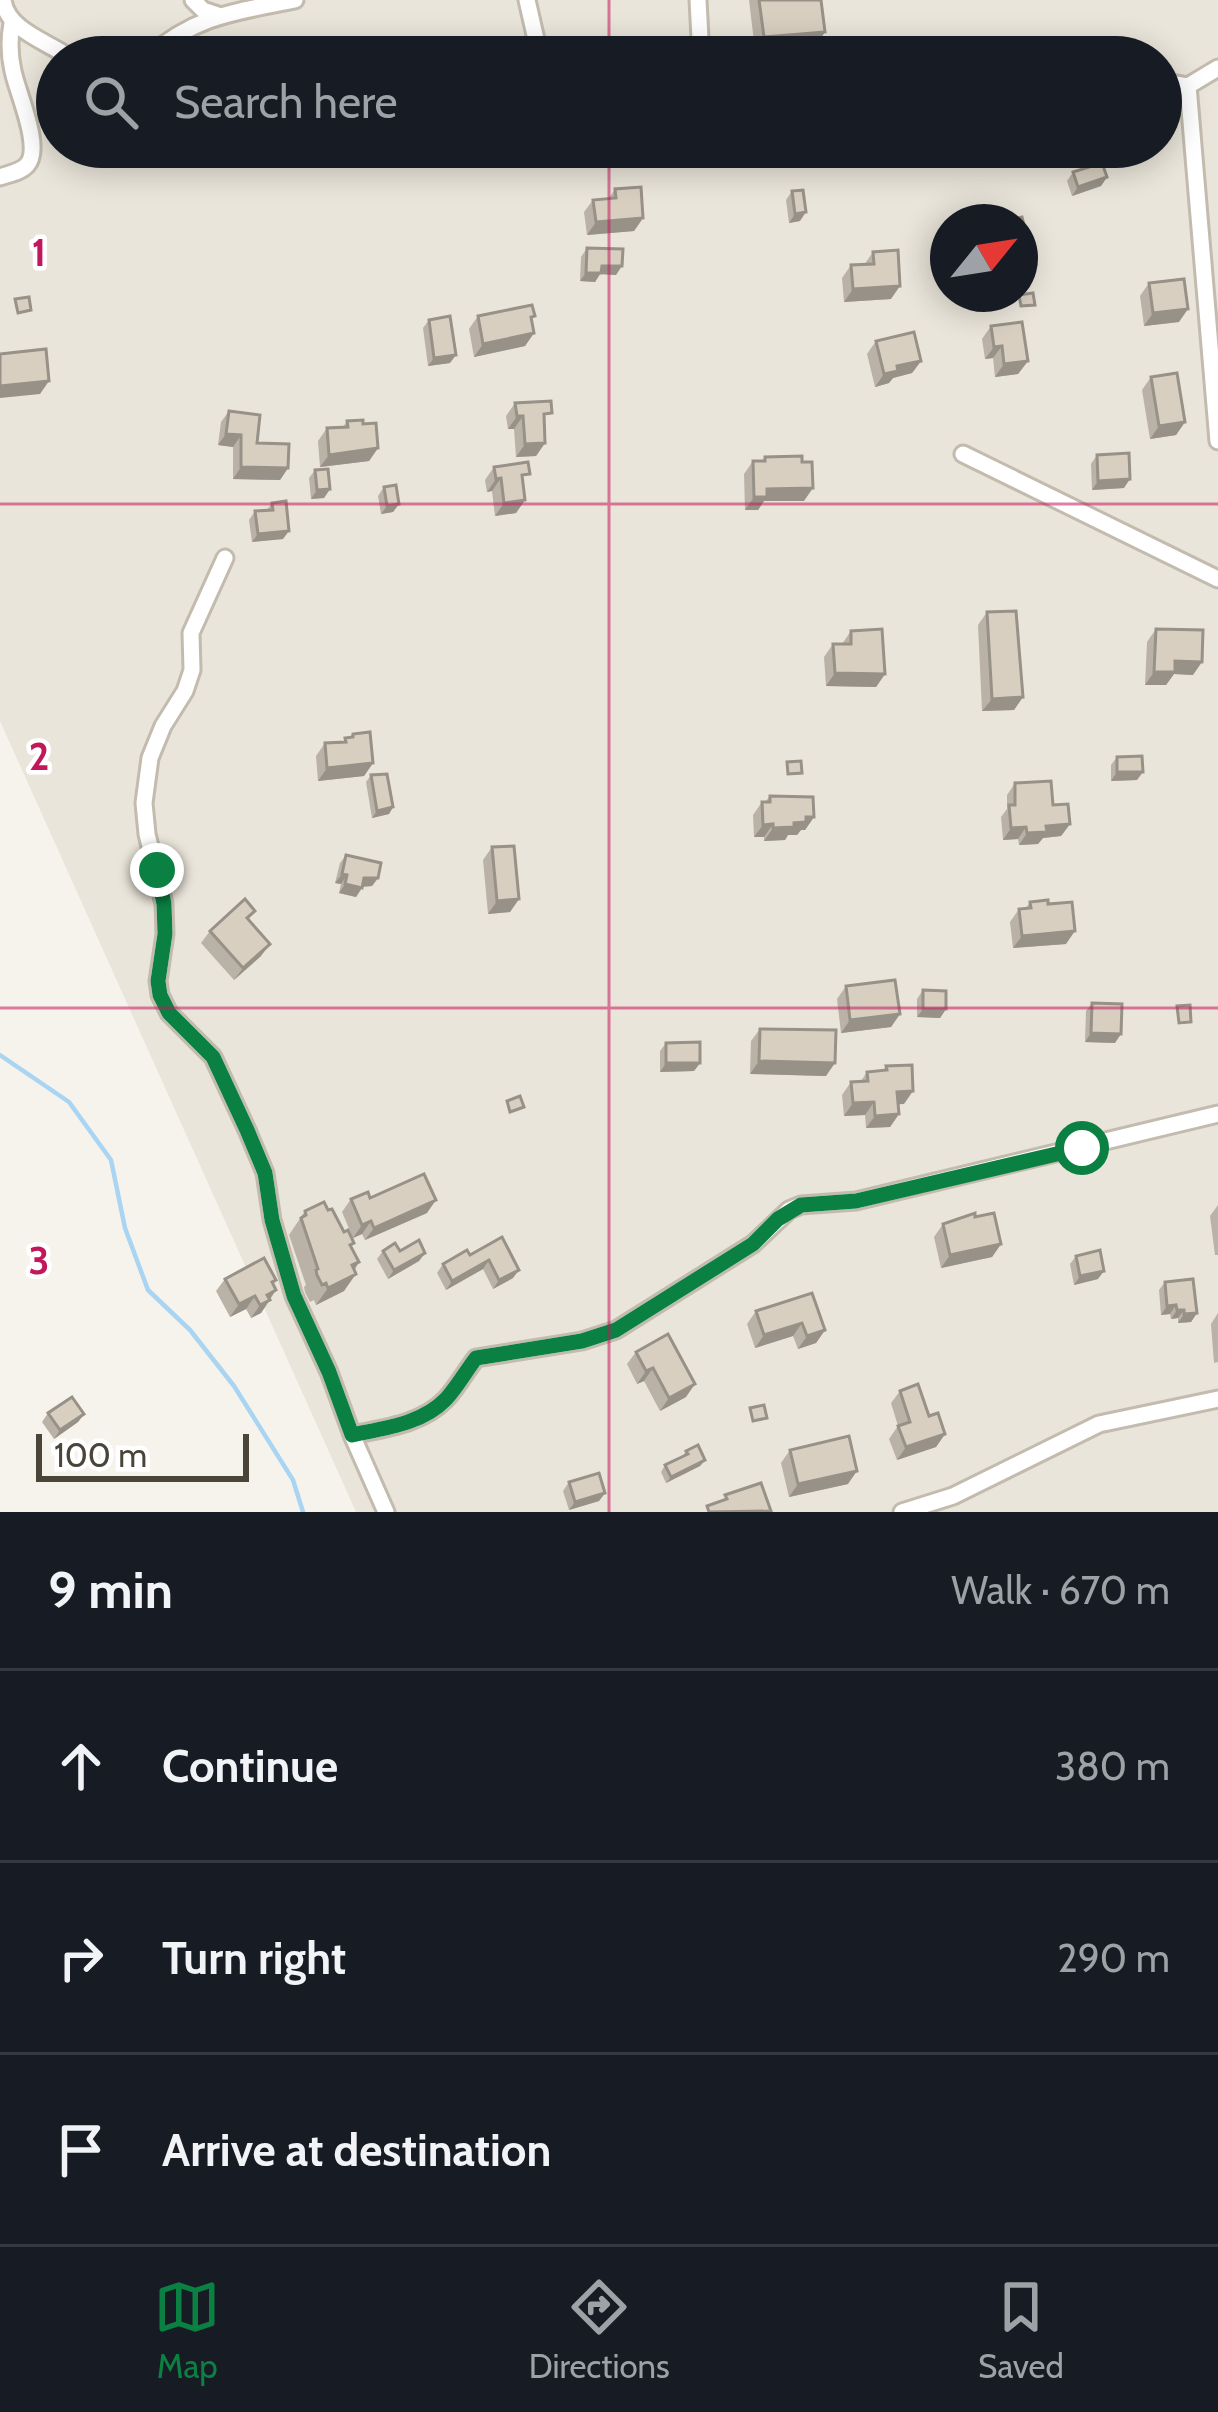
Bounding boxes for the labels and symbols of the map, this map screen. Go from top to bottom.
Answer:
north arrow [930,204,1038,312]
text: 1 [32,228,46,276]
text: 2 [29,732,49,780]
route end [130,843,184,897]
route start [1055,1121,1109,1175]
text: 3 [28,1236,50,1284]
scale bar [36,1428,249,1481]

